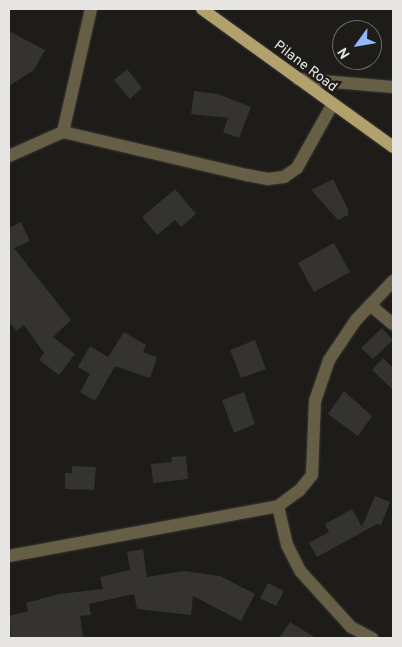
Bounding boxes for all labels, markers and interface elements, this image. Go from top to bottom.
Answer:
north arrow [332,20,382,70]
street label: Pilane Road [270,38,340,96]
text: N [335,44,355,61]

